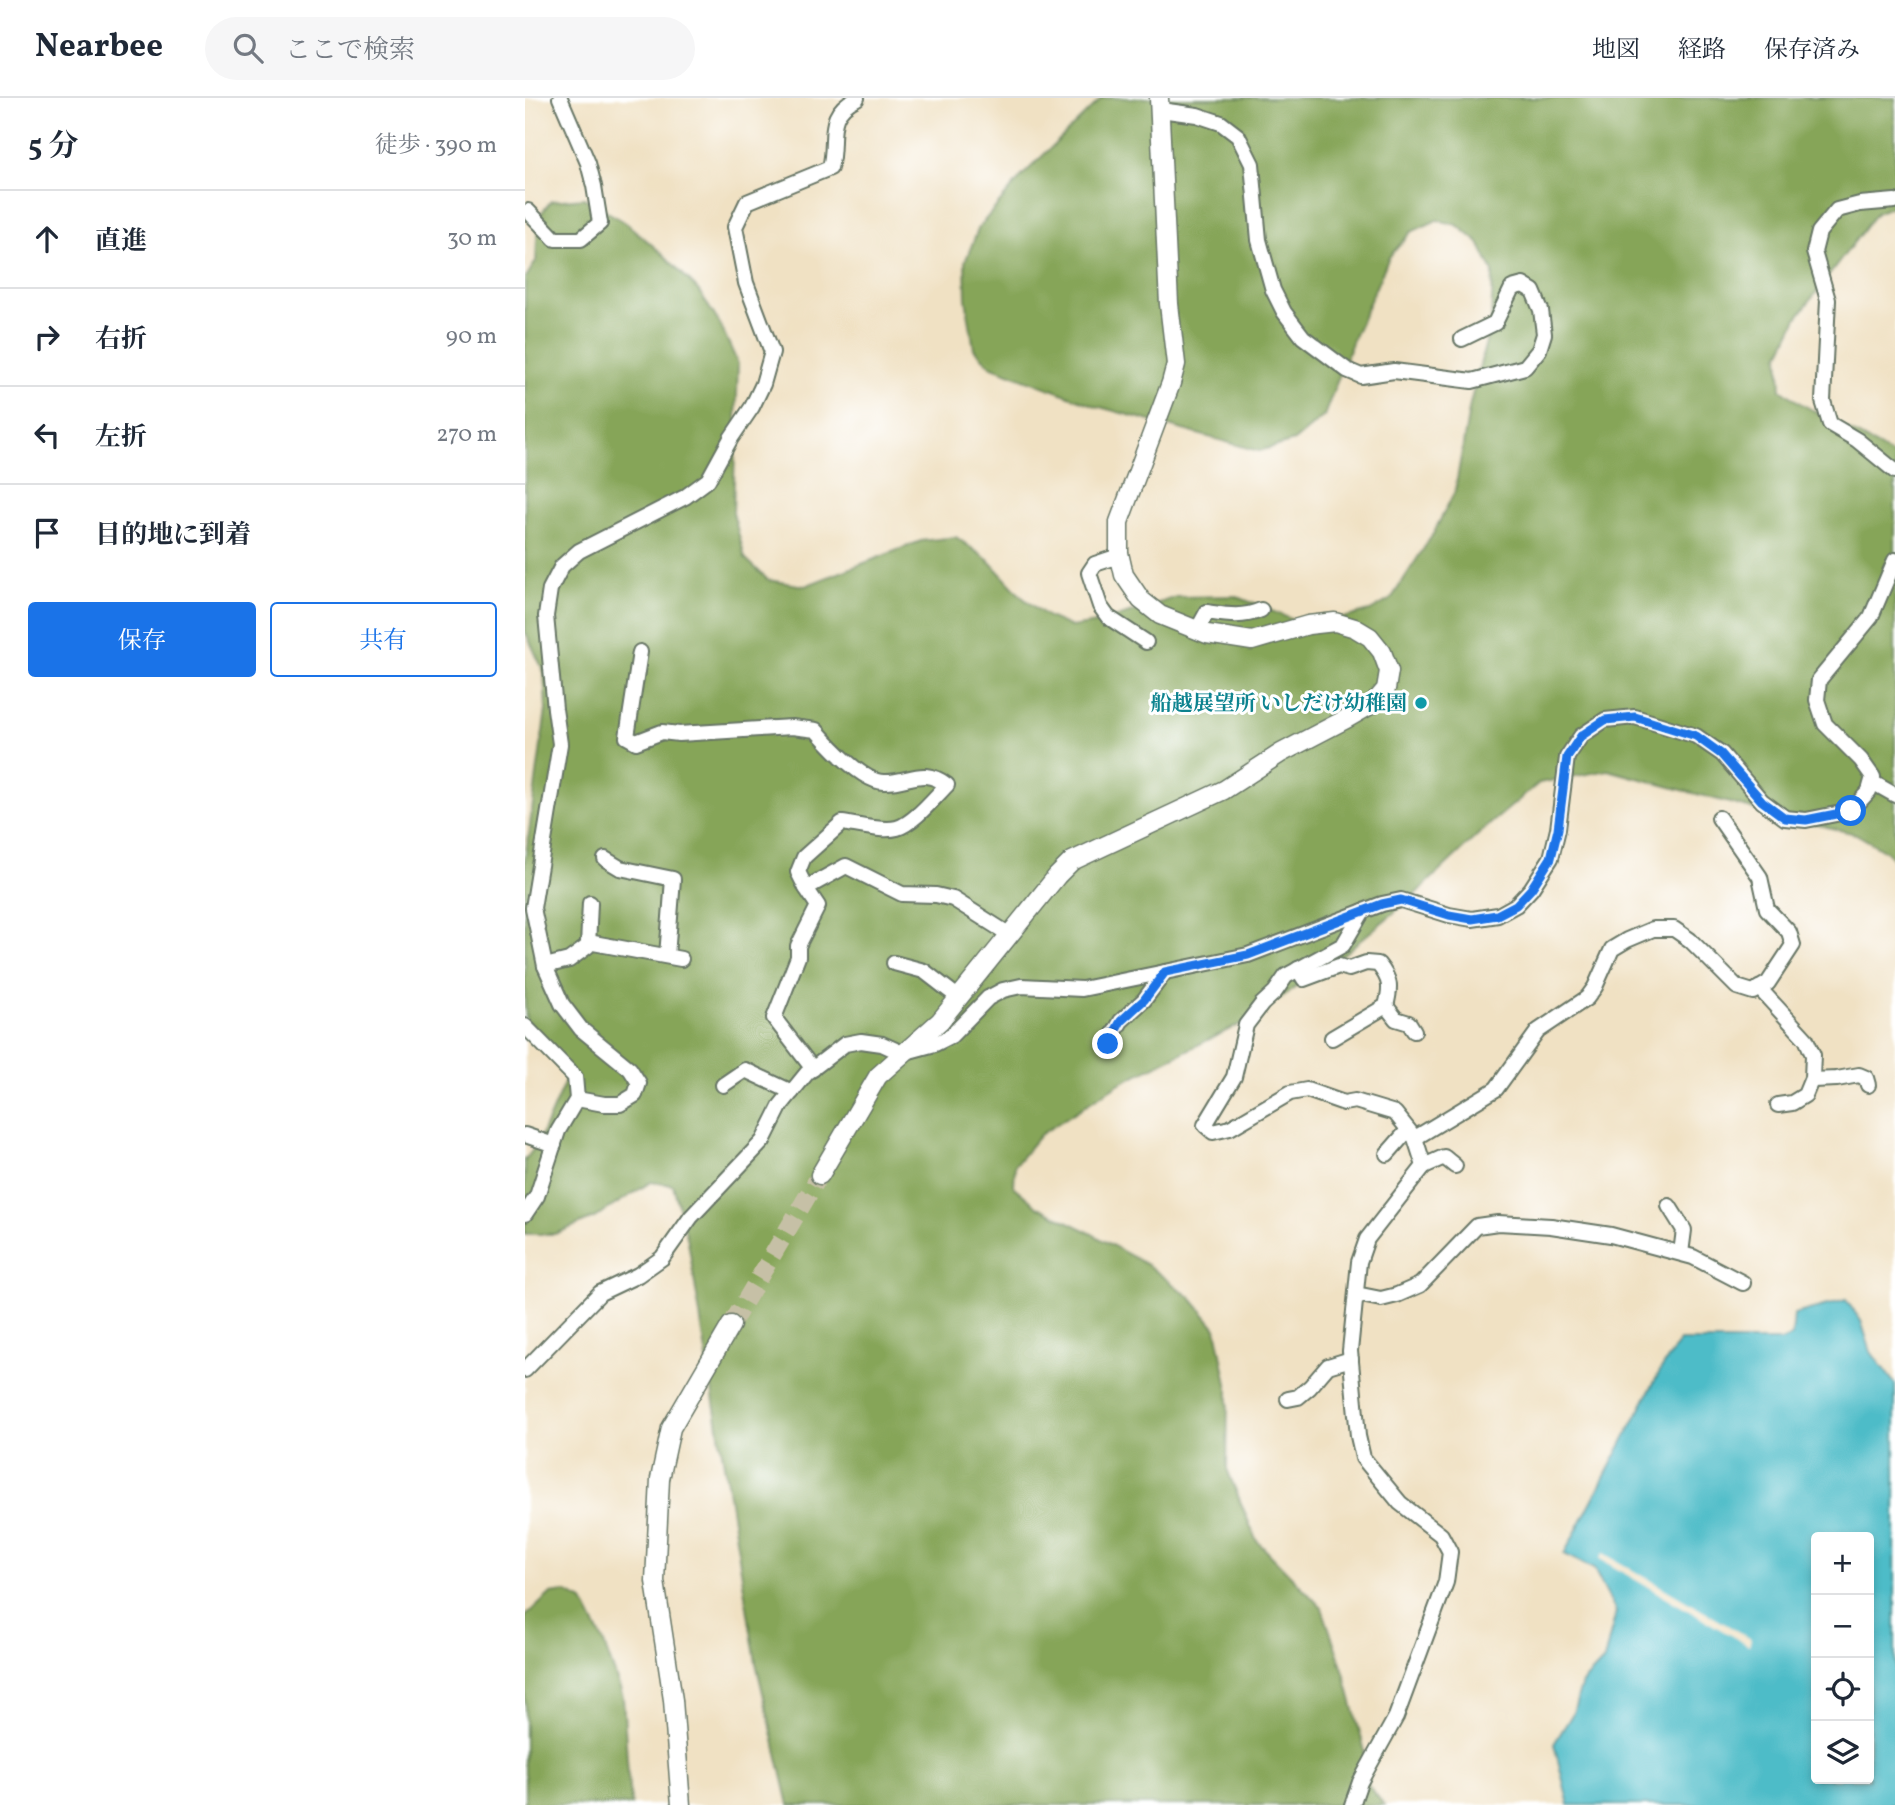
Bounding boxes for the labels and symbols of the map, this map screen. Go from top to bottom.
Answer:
place label: 船越展望所 いしだけ幼稚園 [1151,690,1407,719]
marker: 船越展望所 いしだけ幼稚園 [1413,695,1429,711]
route start [1835,795,1866,826]
route end [1092,1028,1123,1059]

